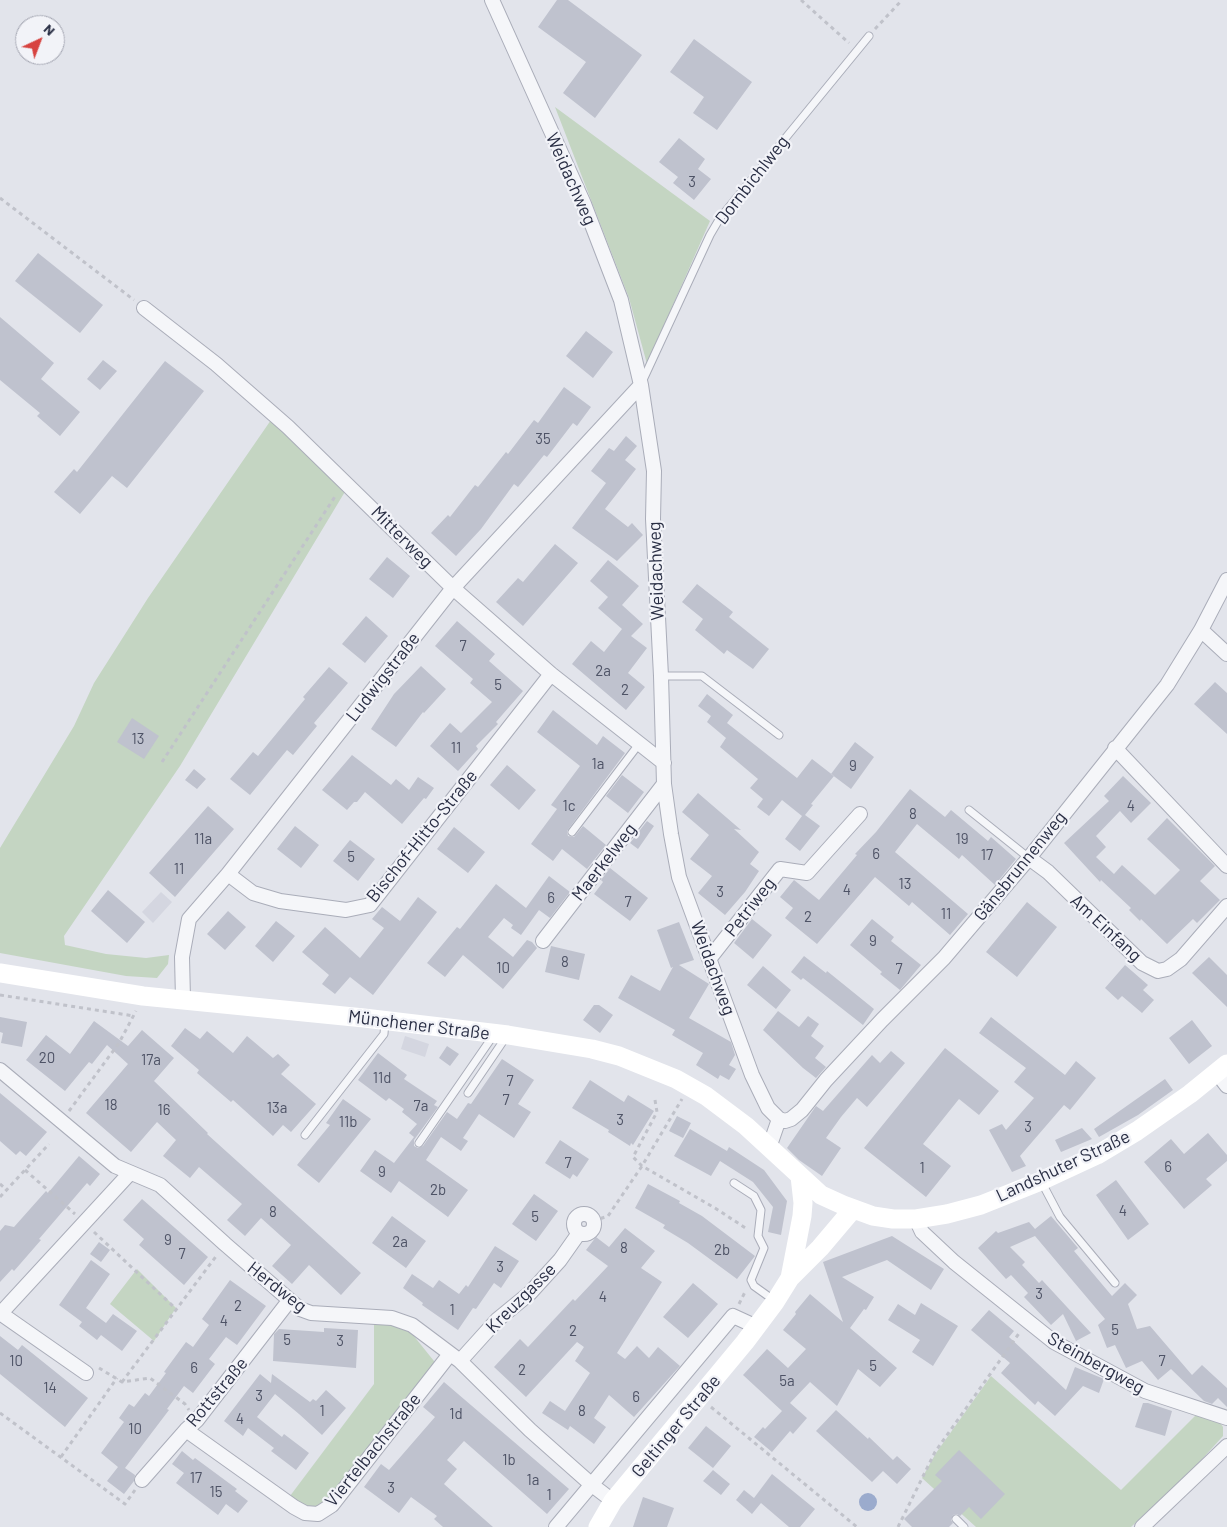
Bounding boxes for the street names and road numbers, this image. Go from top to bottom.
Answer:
street label: Weidachweg [541,129,601,229]
street label: Dornbichlweg [711,131,793,229]
street label: Mitterweg [366,501,438,573]
street label: Weidachweg [643,521,669,621]
street label: Ludwigstraße [341,628,425,726]
street label: Bischof-Hitto-Straße [362,765,482,907]
street label: Gänsbrunnenweg [969,807,1071,925]
street label: Maerkelweg [567,819,641,905]
street label: Petriweg [720,873,780,941]
street label: Am Einfang [1066,890,1146,966]
street label: Weidachweg [686,918,740,1018]
street label: Münchener Straße [347,1006,491,1044]
street label: Landshuter Straße [993,1126,1133,1206]
street label: Herdweg [243,1257,311,1317]
street label: Kreuzgasse [481,1258,561,1338]
street label: Steinbergweg [1044,1327,1148,1399]
street label: Rottstraße [182,1353,252,1431]
street label: Geltinger Straße [627,1370,725,1482]
street label: Viertelbachstraße [320,1389,426,1511]

